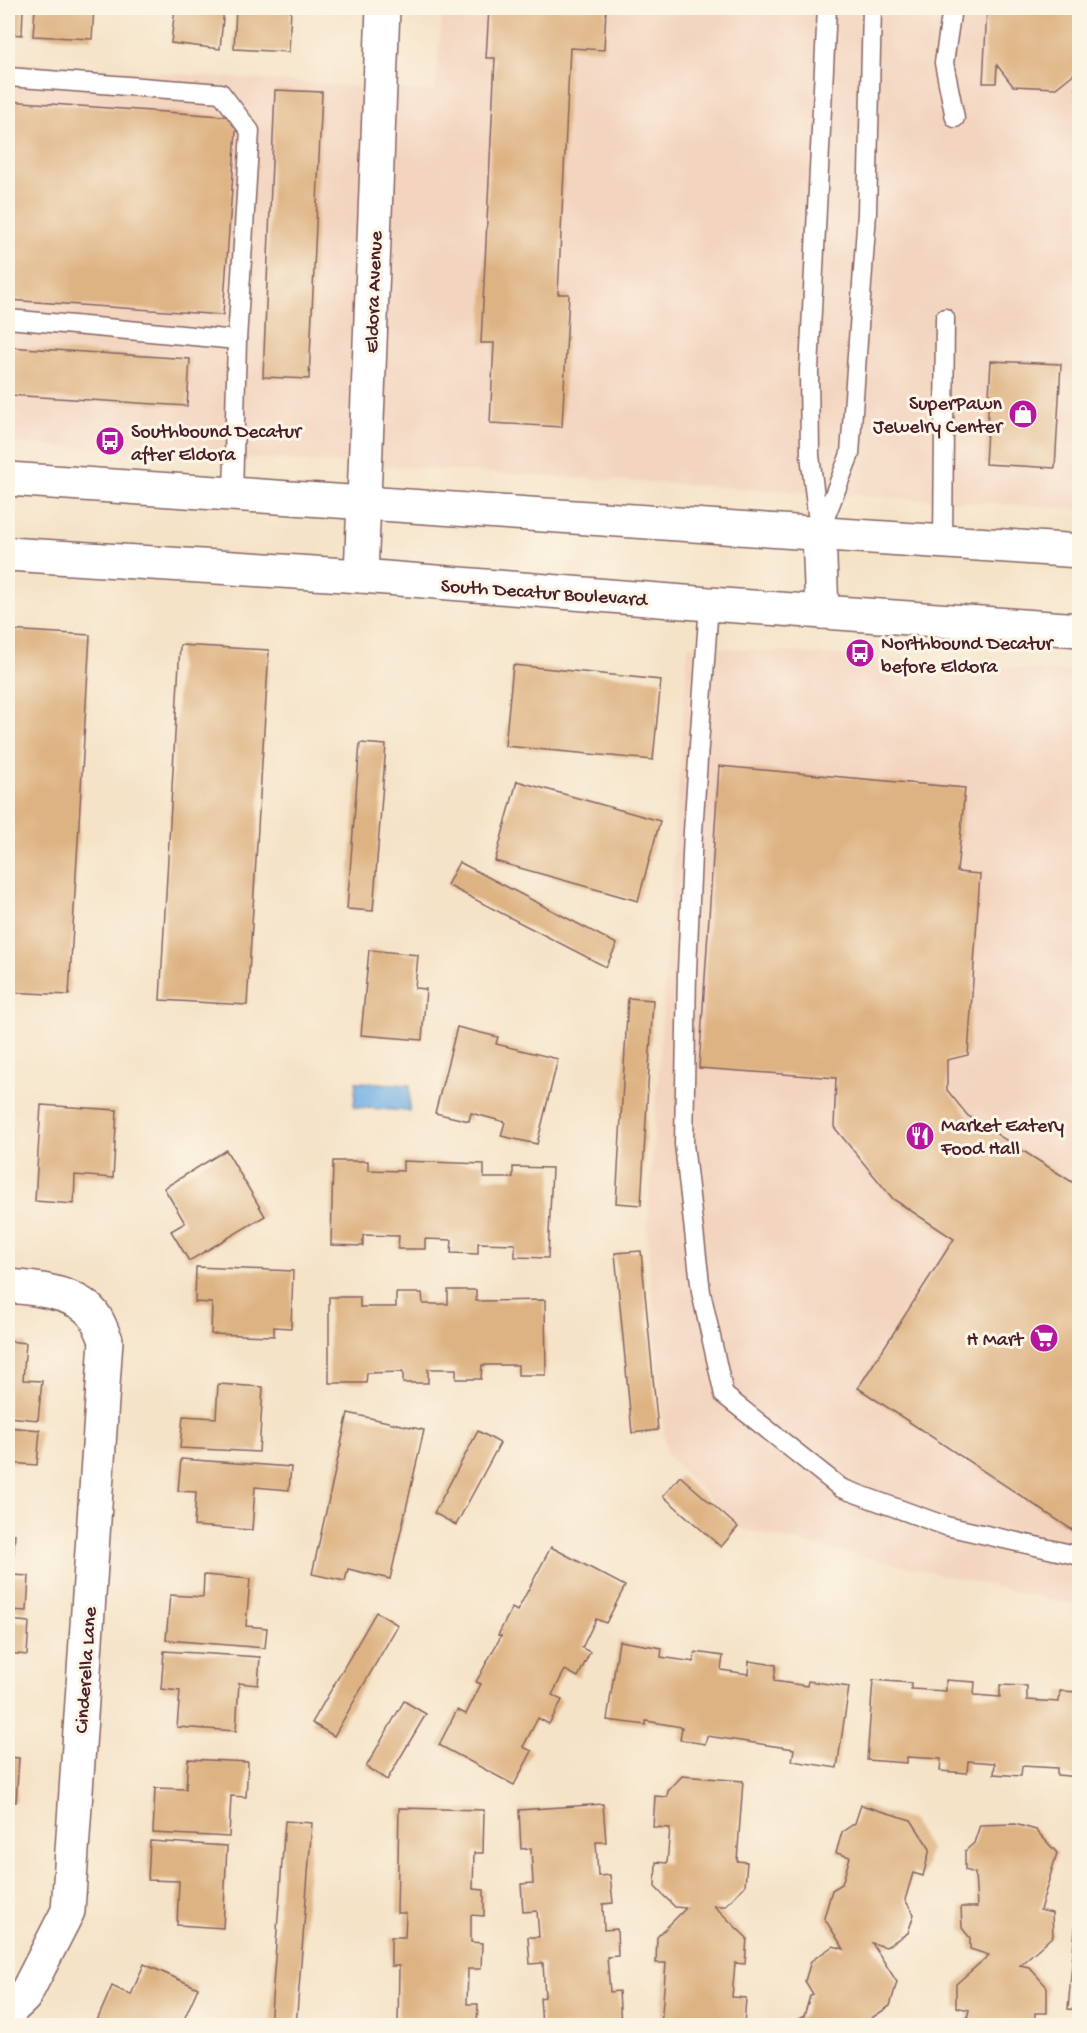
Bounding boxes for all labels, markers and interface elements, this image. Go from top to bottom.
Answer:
street label: Eldora Avenue [362,230,389,354]
place label: SuperPawn Jewelry Center [873,394,1004,440]
shop icon: SuperPawn Jewelry Center [1007,398,1039,430]
place label: Southbound Decatur after Eldora [131,422,303,468]
bus stop icon: Southbound Decatur after Eldora [94,425,126,457]
street label: South Decatur Boulevard [440,576,650,613]
place label: Northbound Decatur before Eldora [881,634,1055,680]
bus stop icon: Northbound Decatur before Eldora [844,637,876,669]
place label: Market Eatery Food Hall [940,1116,1064,1162]
restaurant icon: Market Eatery Food Hall [904,1120,936,1152]
supermarket icon: H Mart [1028,1322,1060,1354]
place label: H Mart [967,1330,1025,1353]
street label: Cinderella Lane [72,1605,103,1734]

